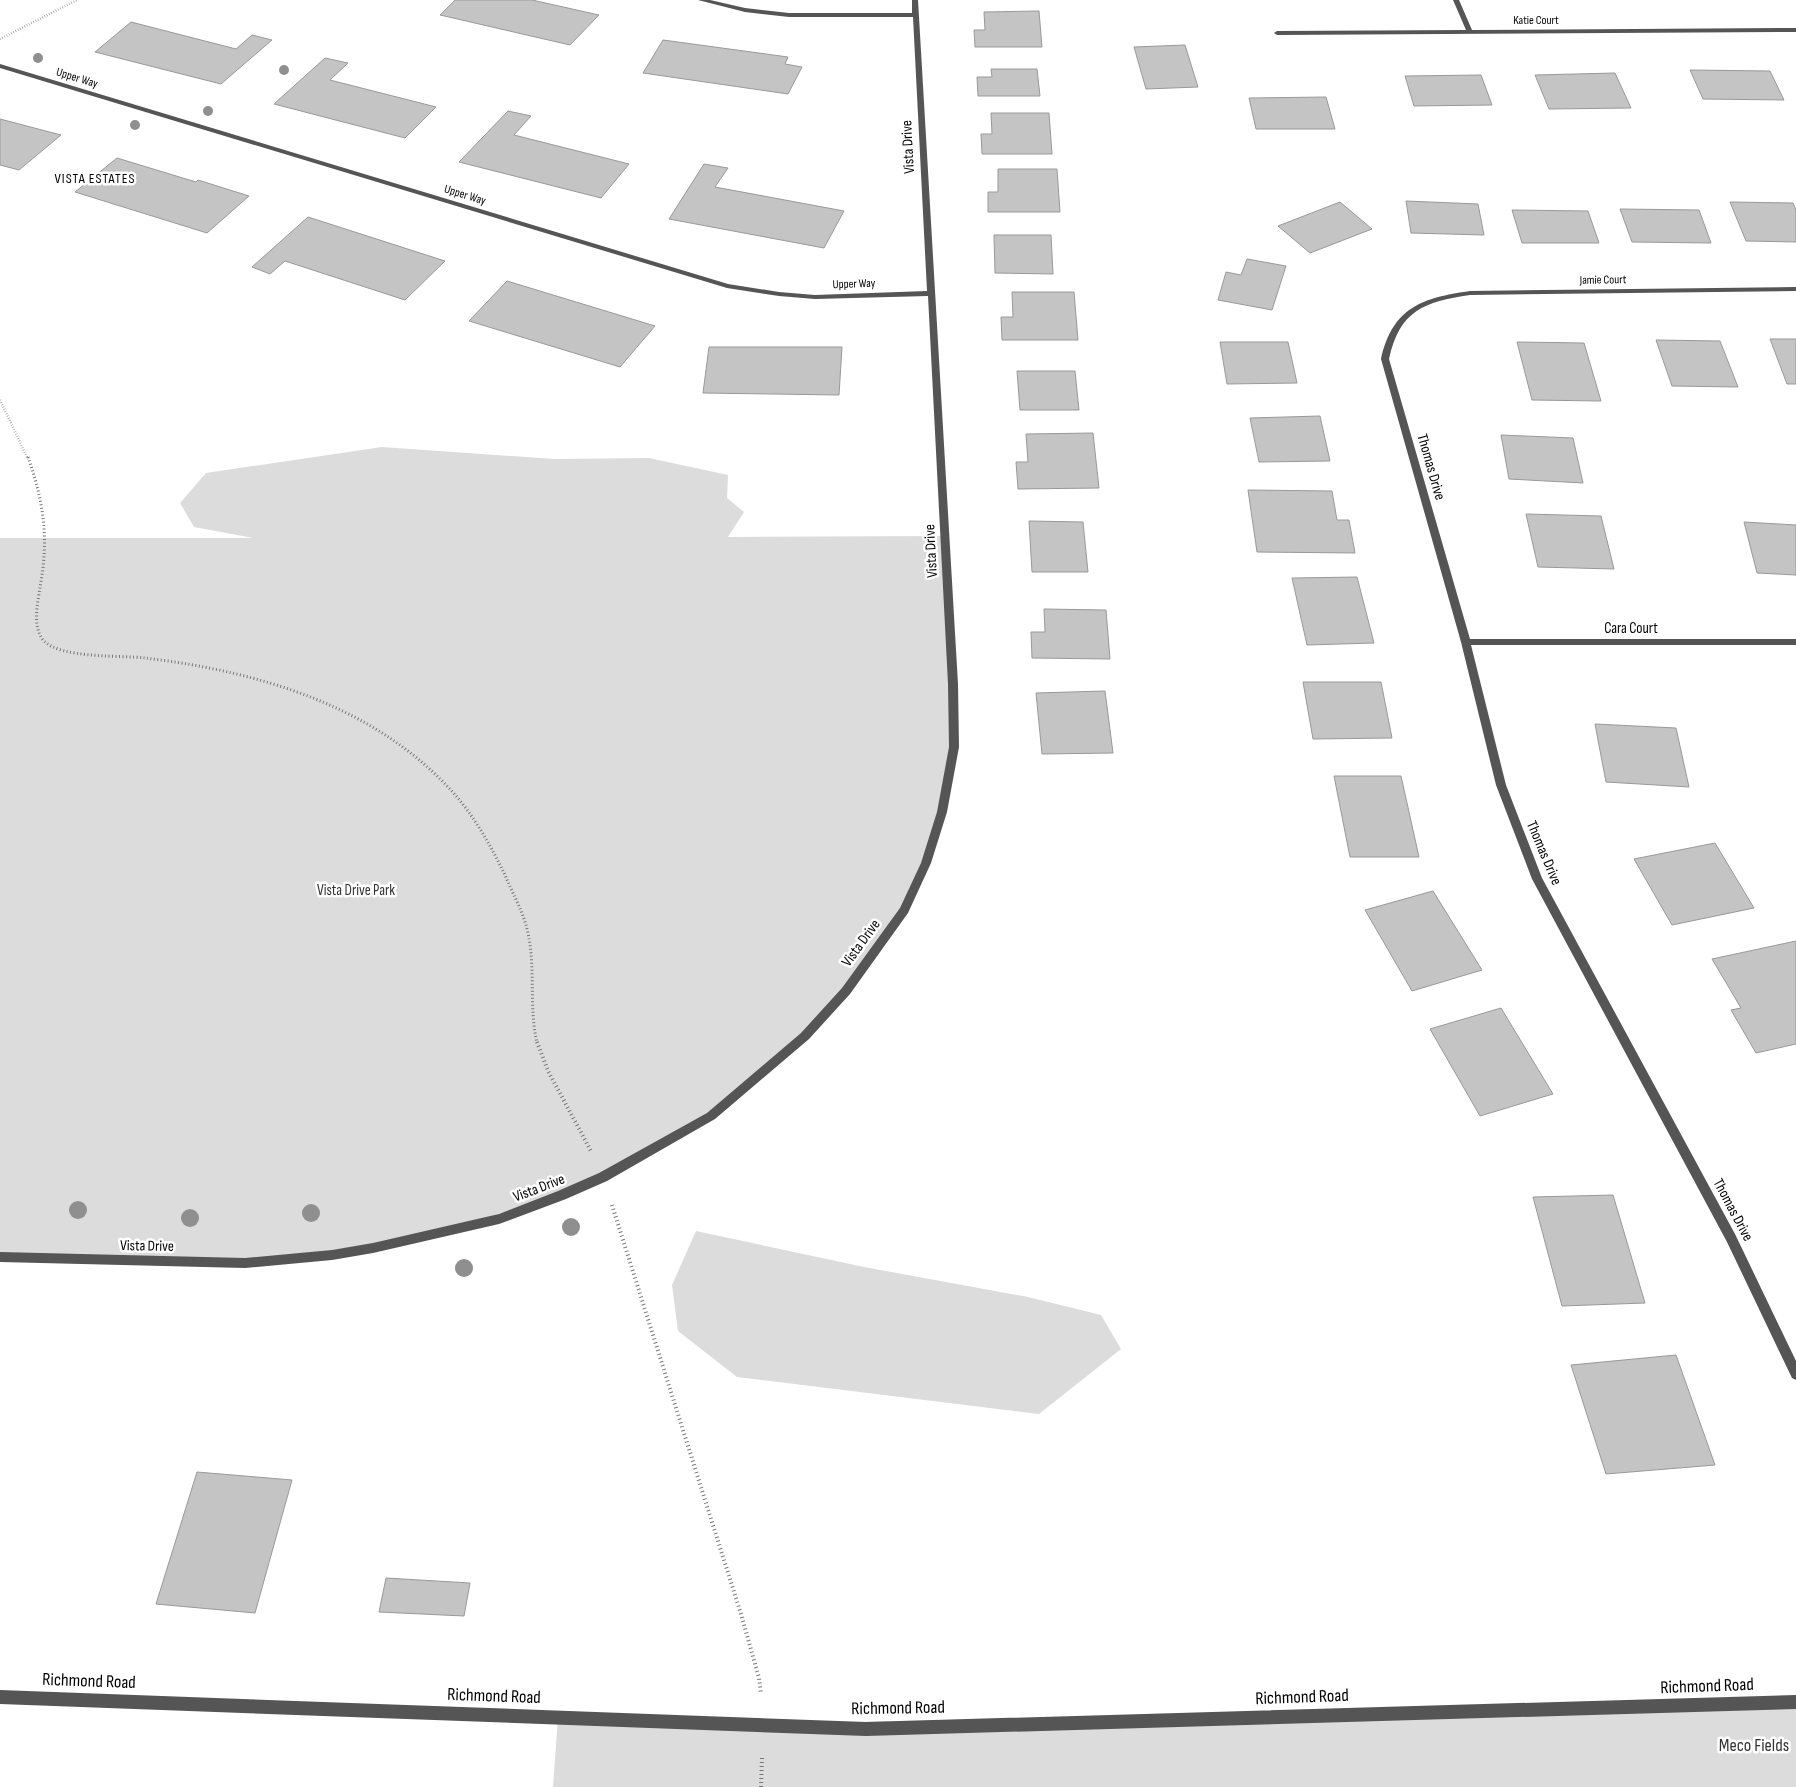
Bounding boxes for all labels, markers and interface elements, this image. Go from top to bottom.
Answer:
street label: Katie Court [1513,13,1559,28]
street label: Upper Way [54,65,100,92]
street label: Vista Drive [897,120,919,174]
district label: VISTA ESTATES [55,170,135,187]
street label: Upper Way [442,182,488,209]
street label: Jamie Court [1579,272,1627,288]
street label: Upper Way [832,276,876,292]
street label: Thomas Drive [1413,432,1449,502]
street label: Vista Drive [920,524,942,578]
street label: Cara Court [1604,619,1658,638]
street label: Thomas Drive [1522,818,1566,888]
park label: Vista Drive Park [317,881,395,900]
street label: Vista Drive [838,916,884,970]
street label: Vista Drive [510,1169,568,1207]
street label: Thomas Drive [1709,1176,1757,1244]
street label: Vista Drive [120,1236,174,1256]
street label: Richmond Road [42,1669,136,1693]
street label: Richmond Road [1660,1674,1754,1698]
street label: Richmond Road [447,1684,541,1708]
street label: Richmond Road [1255,1685,1349,1709]
street label: Richmond Road [851,1697,945,1719]
park label: Meco Fields [1719,1735,1789,1756]

